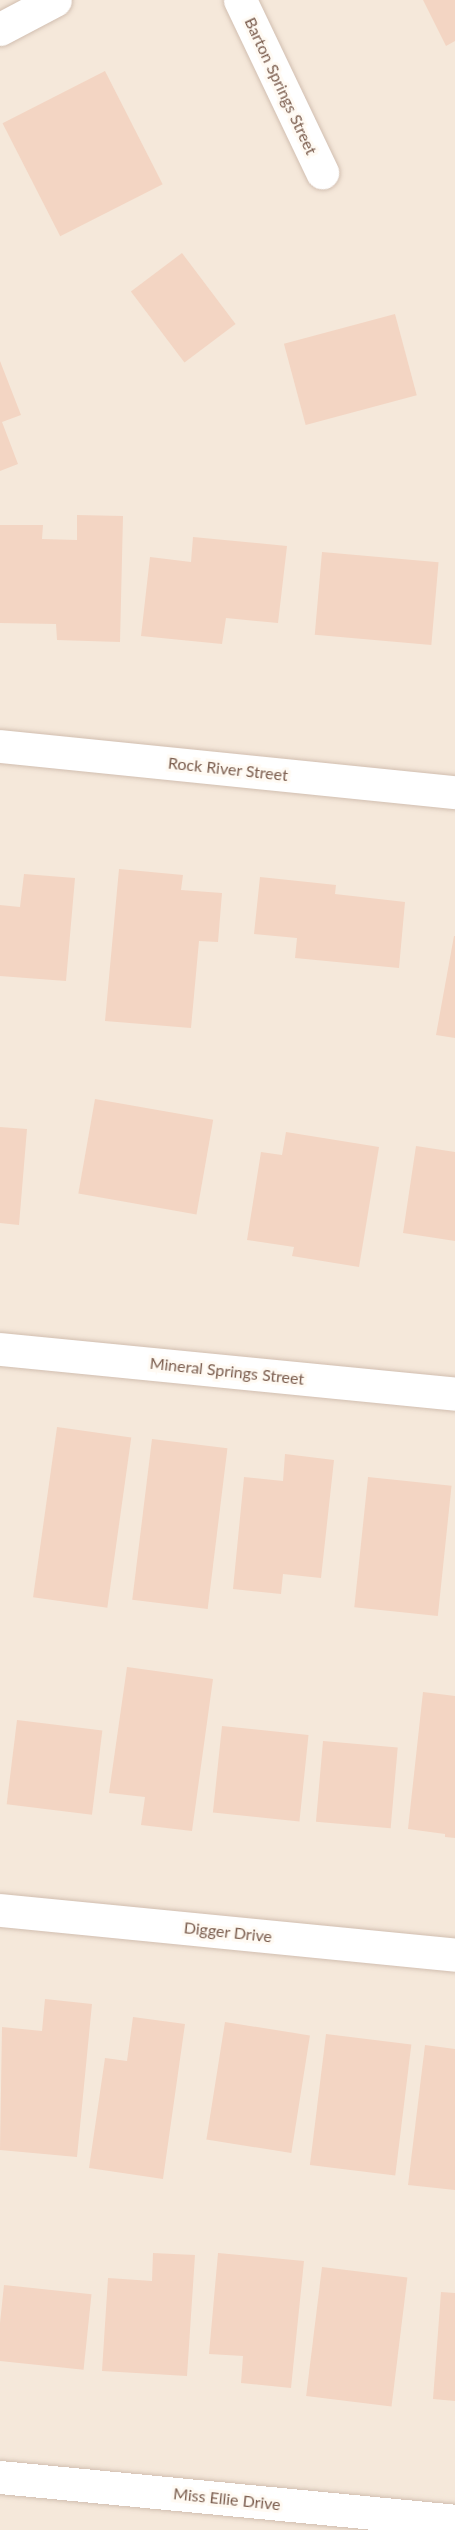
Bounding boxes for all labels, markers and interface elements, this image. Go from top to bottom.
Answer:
street label: Barton Springs Street [241,14,321,158]
street label: Rock River Street [167,753,289,785]
street label: Mineral Springs Street [149,1353,305,1389]
street label: Digger Drive [183,1918,273,1946]
street label: Miss Ellie Drive [172,2484,282,2514]

